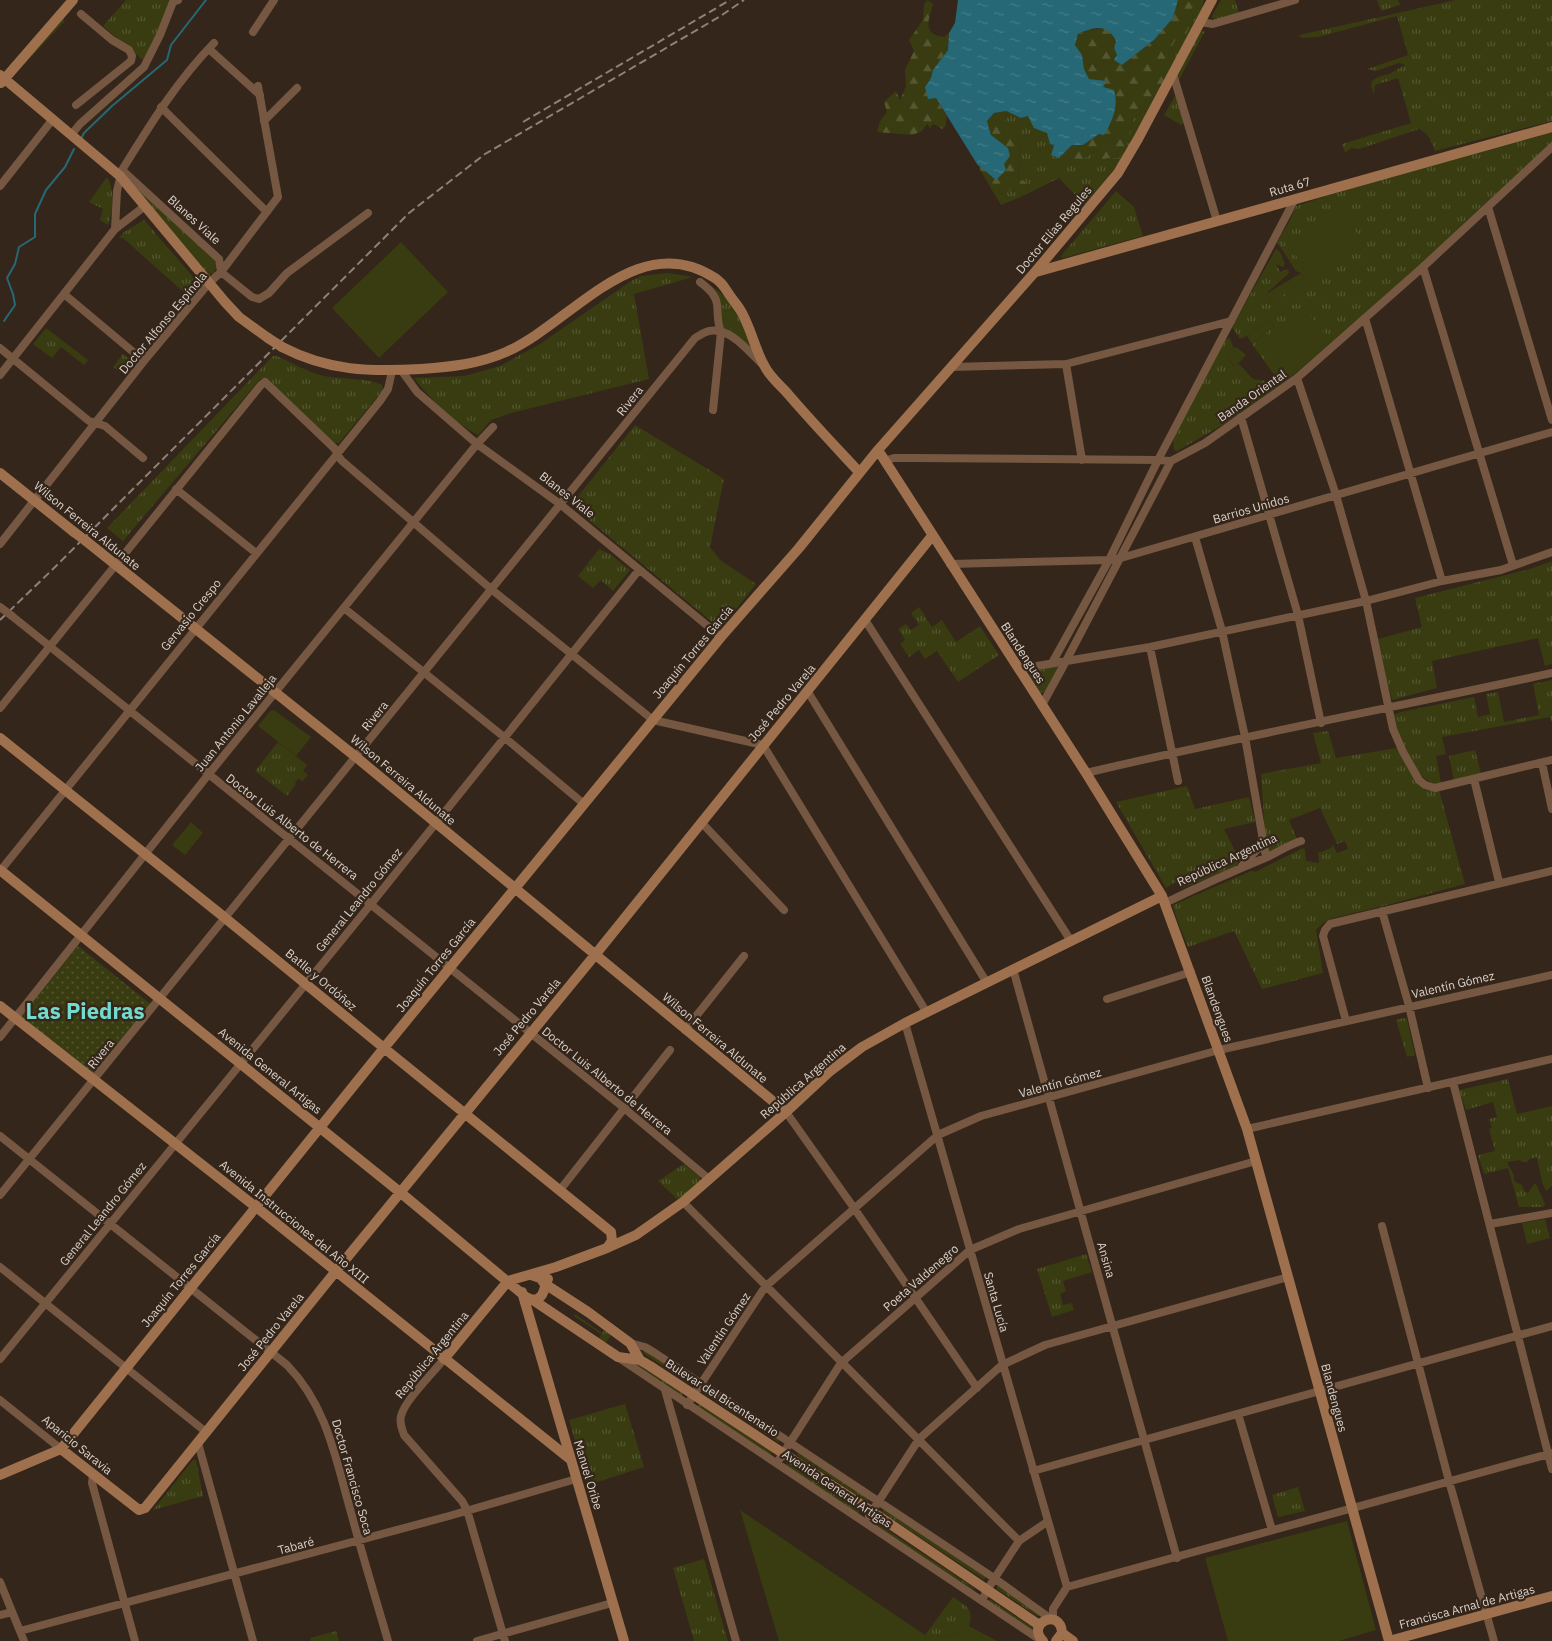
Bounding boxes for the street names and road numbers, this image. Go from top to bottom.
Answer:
street label: Ruta 67 [1267,173,1312,200]
street label: Doctor Elías Regules [1012,183,1095,277]
street label: Blanes Viale [165,192,224,248]
street label: Doctor Alfonso Espínola [116,268,210,377]
street label: Banda Oriental [1214,366,1289,425]
street label: Rivera [613,382,646,419]
street label: Blanes Viale [537,468,598,521]
street label: Wilson Ferreira Aldunate [31,478,144,573]
street label: Barrios Unidos [1211,490,1291,527]
street label: Gervasio Crespo [157,576,224,654]
street label: Joaquín Torres García [649,602,736,701]
street label: Blandengues [998,619,1049,686]
street label: José Pedro Varela [745,660,819,744]
street label: Juan Antonio Lavalleja [192,671,280,774]
street label: Rivera [358,697,391,734]
street label: Wilson Ferreira Aldunate [348,731,459,828]
street label: Doctor Luis Alberto de Herrera [223,770,362,883]
street label: República Argentina [1175,830,1280,889]
street label: General Leandro Gómez [312,844,405,955]
street label: Joaquín Torres García [393,914,479,1015]
street label: Batlle y Ordóñez [283,945,360,1014]
street label: Valentín Gómez [1410,968,1496,1001]
street label: Blandengues [1198,973,1237,1045]
street label: José Pedro Varela [490,974,564,1058]
street label: Wilson Ferreira Aldunate [660,989,771,1086]
street label: Doctor Luis Alberto de Herrera [539,1023,676,1138]
street label: Avenida General Artigas [215,1024,325,1117]
street label: Rivera [84,1035,117,1072]
street label: República Argentina [757,1039,849,1122]
street label: Valentín Gómez [1017,1064,1103,1101]
street label: Avenida Instrucciones del Año XIII [217,1157,372,1287]
street label: General Leandro Gómez [56,1158,149,1269]
street label: Joaquín Torres García [138,1229,224,1330]
street label: Ansina [1094,1240,1119,1280]
street label: Poeta Valdenegro [880,1241,962,1314]
street label: Santa Lucía [981,1270,1012,1334]
street label: José Pedro Varela [234,1289,307,1374]
street label: Valentín Gómez [694,1289,754,1368]
street label: República Argentina [392,1307,472,1401]
street label: Bulevar del Bicentenario [663,1355,782,1440]
street label: Blandengues [1318,1362,1351,1434]
street label: Aparicio Saravia [39,1412,116,1478]
street label: Doctor Francisco Soca [329,1417,376,1537]
street label: Manuel Oribe [571,1438,606,1512]
street label: Avenida General Artigas [780,1446,895,1531]
street label: Tabaré [276,1533,316,1558]
street label: Francisca Arnal de Artigas [1397,1581,1537,1632]

